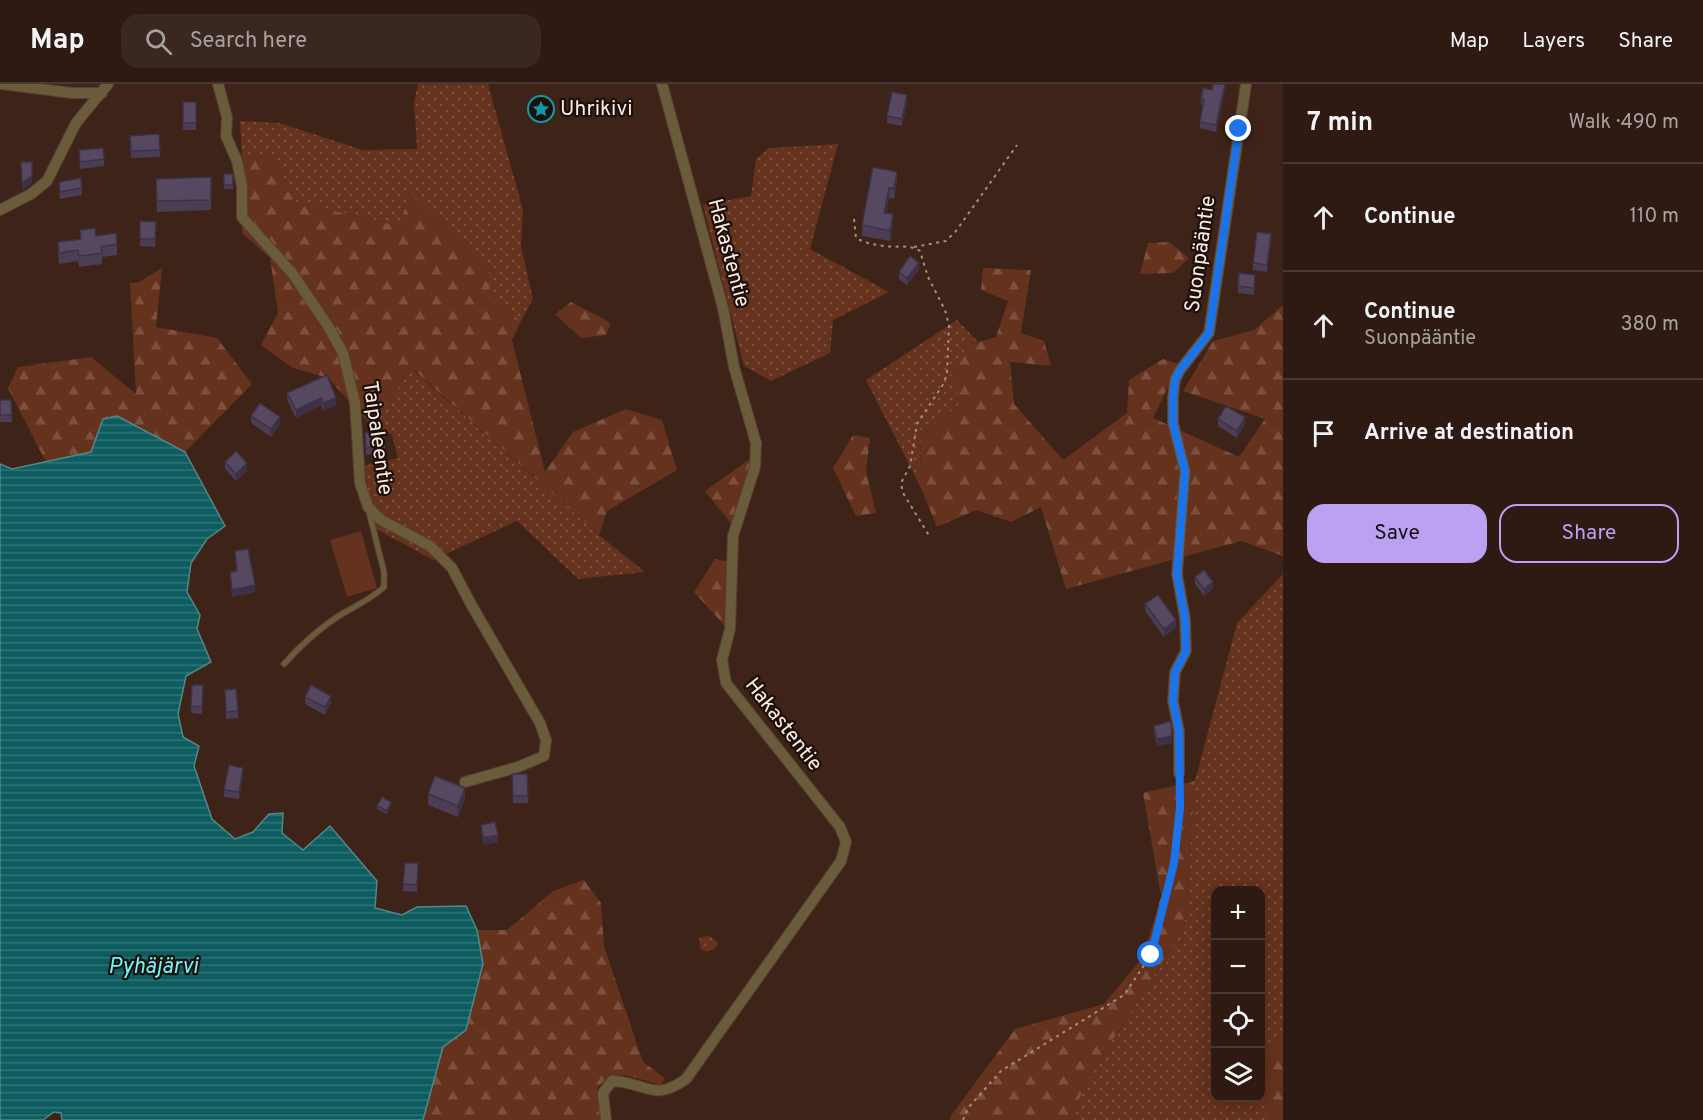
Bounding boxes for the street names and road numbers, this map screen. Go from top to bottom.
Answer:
street label: Suonpääntie [1179,194,1223,314]
street label: Hakastentie [701,196,755,310]
street label: Taipaleentie [356,379,398,497]
street label: Hakastentie [738,673,828,777]

